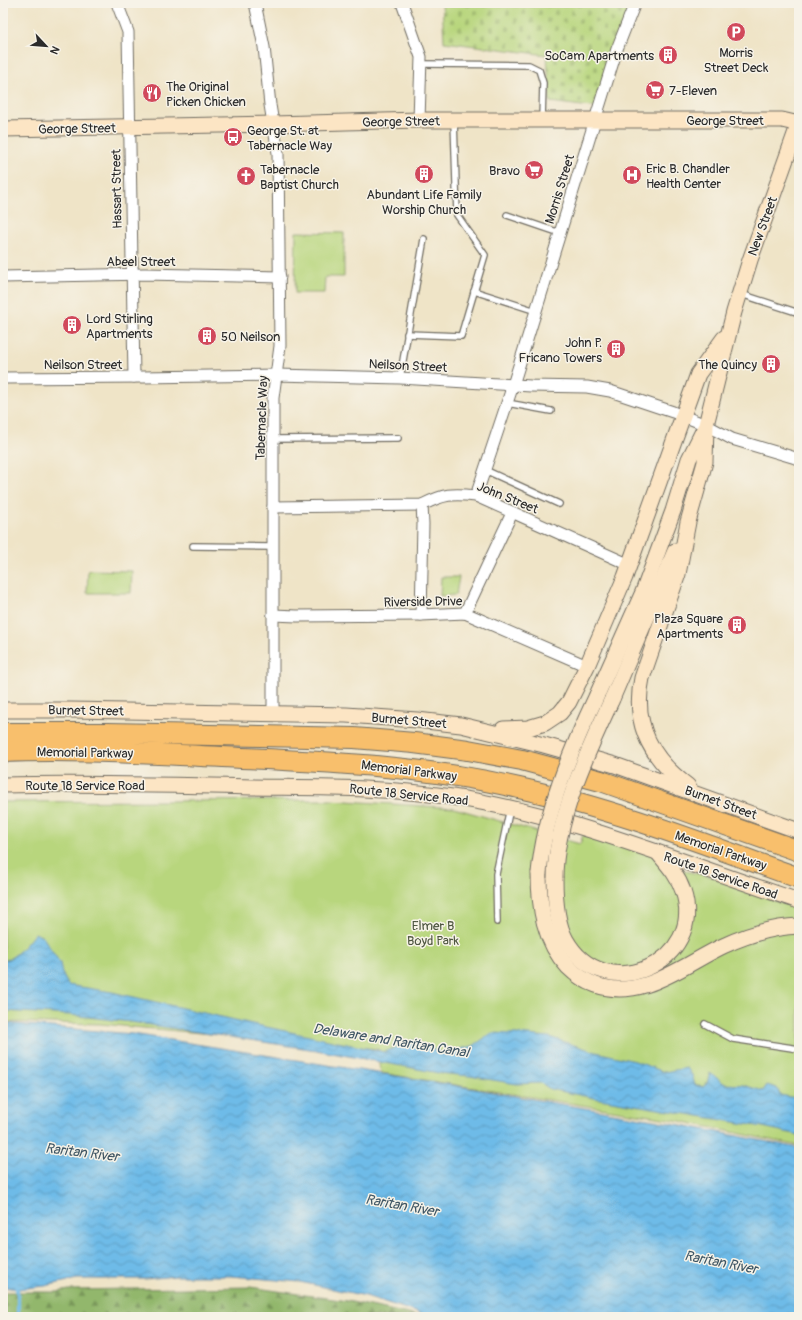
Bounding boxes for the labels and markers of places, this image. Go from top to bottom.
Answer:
parking icon: Morris Street Deck [725,21,747,43]
building icon: SoCam Apartments [657,44,679,66]
place label: Morris Street Deck [704,45,769,76]
place label: SoCam Apartments [545,48,654,64]
place label: The Original Picken Chicken [166,79,246,110]
supermarket icon: 7-Eleven [644,79,666,101]
restaurant icon: The Original Picken Chicken [141,82,163,104]
place label: 7-Eleven [669,83,717,99]
place label: George St. at Tabernacle Way [247,123,332,154]
bus stop icon: George St. at Tabernacle Way [222,126,244,148]
supermarket icon: Bravo [523,159,545,181]
place label: Eric B. Chandler Health Center [646,161,730,192]
place label: Tabernacle Baptist Church [260,162,339,193]
building icon: Abundant Life Family Worship Church [413,163,435,185]
place label: Bravo [489,163,520,179]
hospital icon: Eric B. Chandler Health Center [621,164,643,186]
church icon: Tabernacle Baptist Church [235,165,257,187]
place label: Abundant Life Family Worship Church [367,187,482,218]
place label: Lord Stirling Apartments [86,311,153,342]
building icon: Lord Stirling Apartments [61,314,83,336]
building icon: 50 Neilson [196,325,218,347]
place label: 50 Neilson [221,329,280,345]
place label: John P. Fricano Towers [518,335,602,366]
building icon: John P. Fricano Towers [605,338,627,360]
building icon: The Quincy [760,353,782,375]
place label: The Quincy [698,357,757,373]
place label: Plaza Square Apartments [654,611,724,642]
building icon: Plaza Square Apartments [726,614,748,636]

